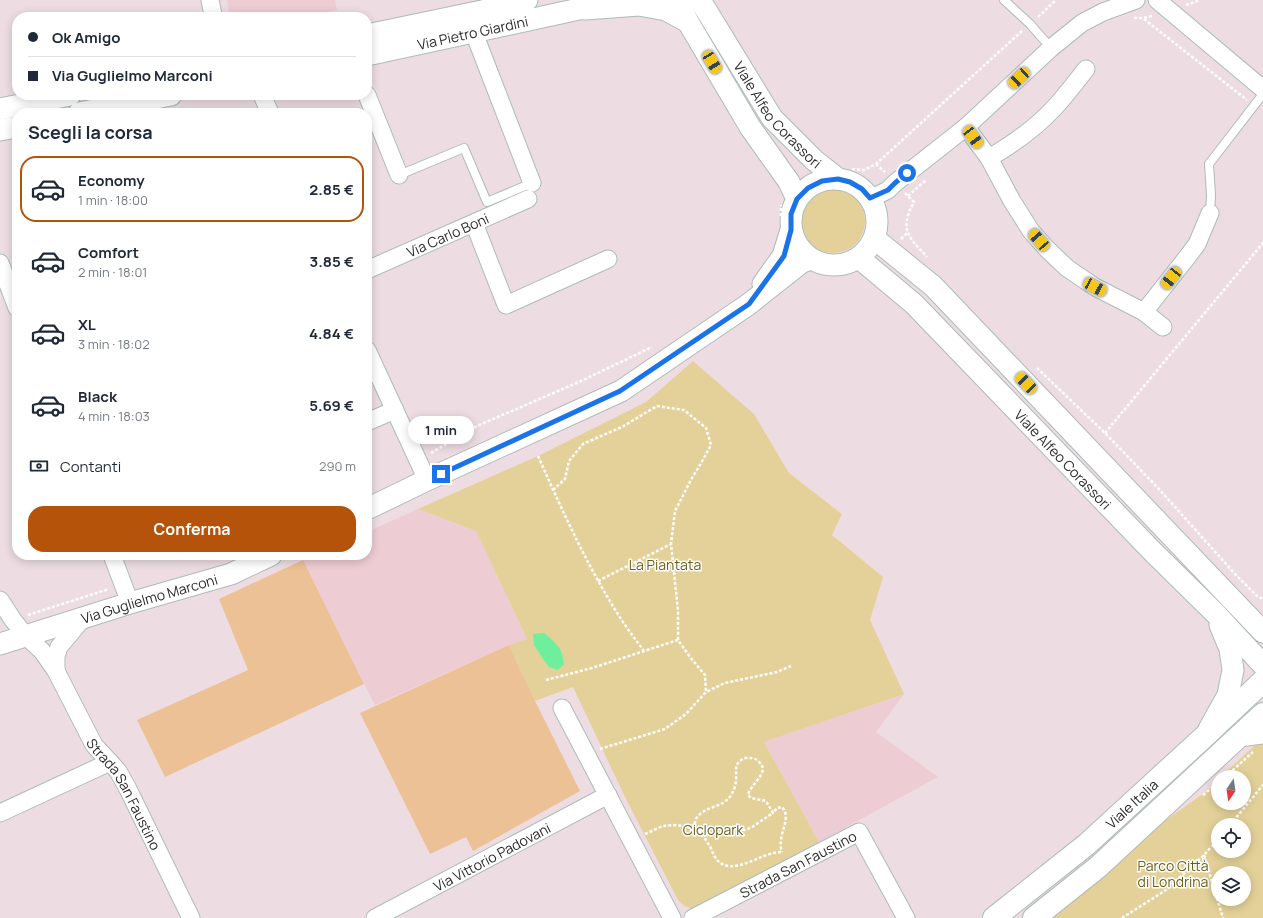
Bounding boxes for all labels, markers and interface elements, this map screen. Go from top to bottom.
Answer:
street label: Via Pietro Giardini [415,11,530,53]
text: Ok Amigo [52,27,121,48]
car [701,49,723,75]
street label: Viale Alfeo Corassori [730,57,826,172]
text: Via Guglielmo Marconi [52,65,213,86]
car [1006,65,1032,91]
text: Scegli la corsa [28,120,153,144]
car [961,124,985,150]
route start [898,164,916,182]
text: Economy [78,170,145,191]
icon: car [30,171,66,207]
text: 2.85 € [309,179,354,200]
text: 1 min · 18:00 [78,191,148,209]
street label: Via Carlo Boni [404,208,492,261]
car [1027,227,1051,253]
text: Comfort [78,242,139,263]
icon: car [30,243,66,279]
text: 3.85 € [310,251,354,272]
text: 2 min · 18:01 [78,263,147,281]
car [1159,265,1183,291]
car [1082,276,1108,298]
text: XL [78,314,96,335]
icon: car [30,315,66,351]
text: 4.84 € [309,323,354,344]
text: 3 min · 18:02 [78,335,150,353]
car [1013,370,1039,396]
text: Black [78,386,117,407]
icon: car [30,387,66,423]
text: 5.69 € [309,395,354,416]
street label: Viale Alfeo Corassori [1011,405,1116,513]
text: 4 min · 18:03 [78,407,150,425]
callout: 1 min [408,416,474,444]
text: 1 min [425,421,457,439]
icon: cash [28,455,50,477]
text: Contanti [60,456,121,477]
text: 290 m [319,457,356,475]
route end [432,465,450,483]
button: Conferma [28,506,356,552]
park label: La Piantata [629,555,701,574]
street label: Via Guglielmo Marconi [78,569,220,627]
street label: Strada San Faustino [83,735,166,853]
north arrow [1211,770,1251,810]
map controls [1211,770,1251,906]
street label: Viale Italia [1101,775,1162,832]
street label: Via Vittorio Padovani [430,818,554,895]
button: locate [1211,818,1251,858]
park label: Ciclopark [683,820,744,839]
street label: Strada San Faustino [736,826,859,902]
park label: Parco Città di Londrina [1138,856,1208,891]
button: layers [1211,866,1251,906]

